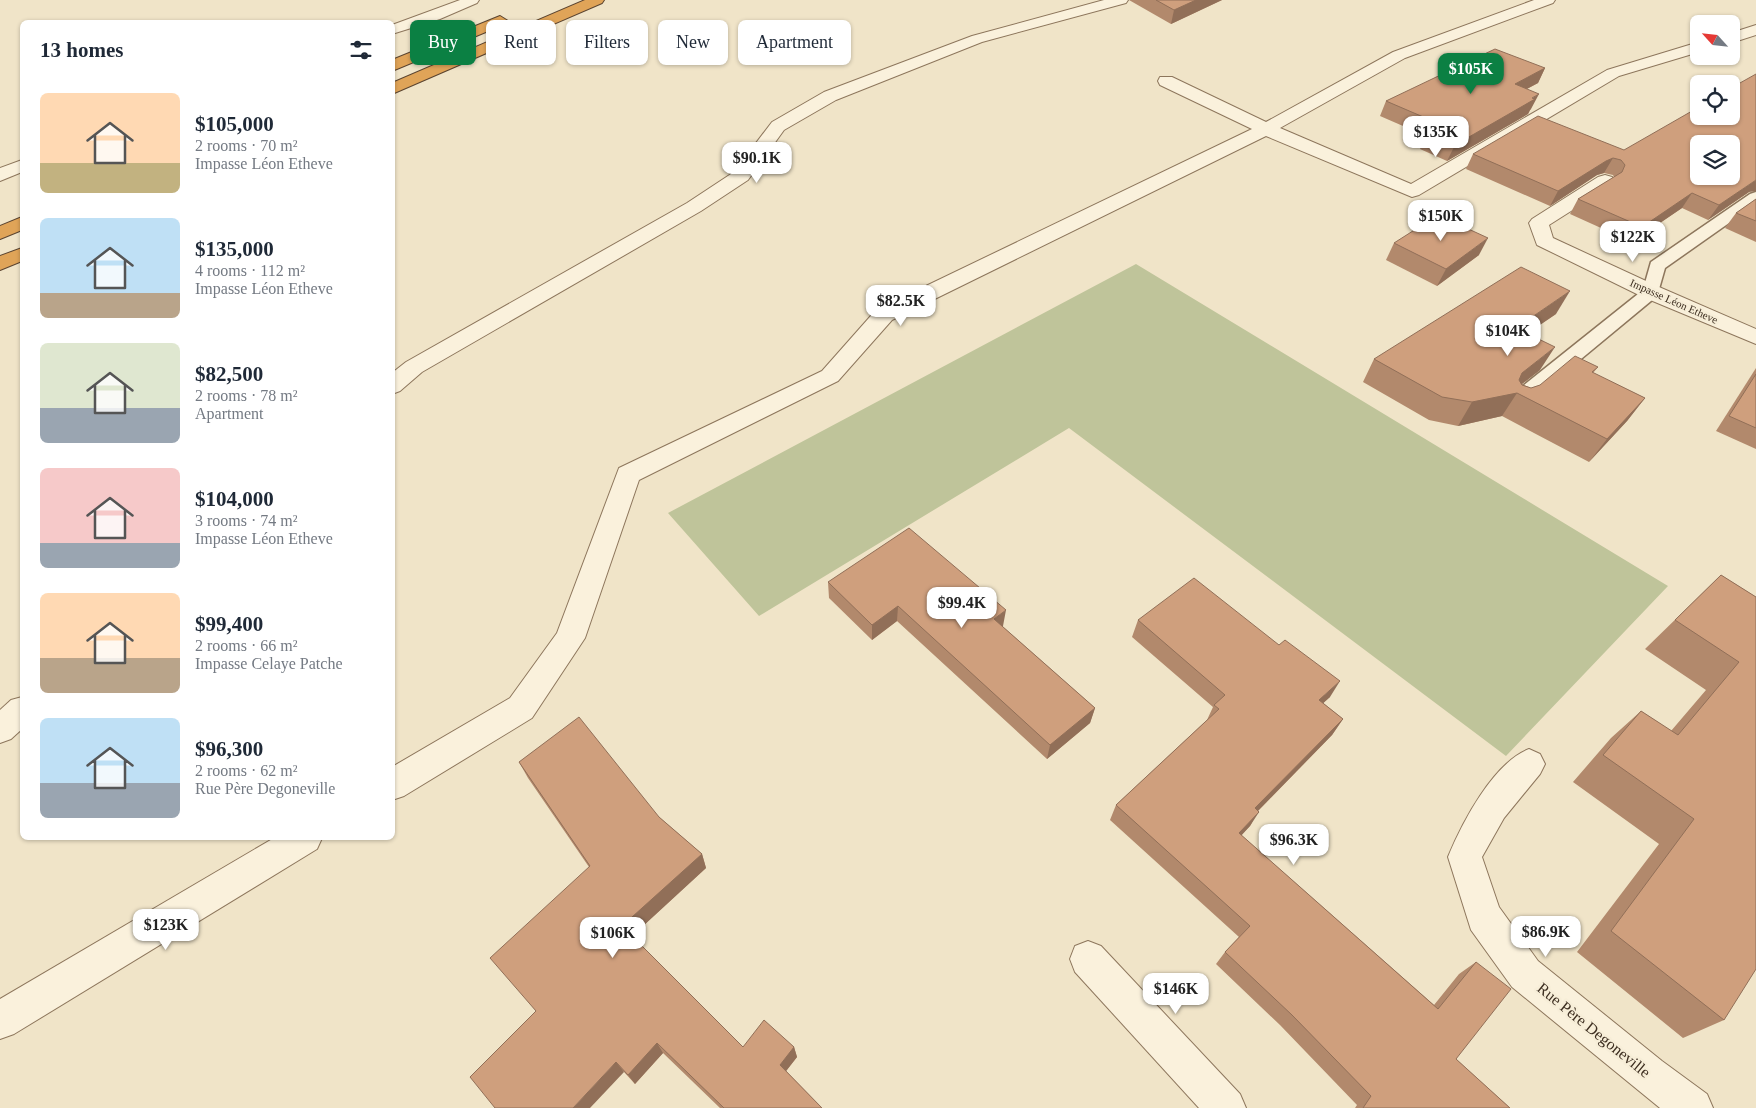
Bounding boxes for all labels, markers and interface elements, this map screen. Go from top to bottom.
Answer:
north arrow [1690,15,1740,65]
map controls [1690,15,1740,185]
chip: Buy [410,20,476,65]
chip: Rent [486,20,556,65]
chip: Filters [566,20,648,65]
chip: New [658,20,728,65]
chip: Apartment [738,20,851,65]
icon: filters [347,36,375,64]
text: 13 homes [40,38,123,62]
pin: $105K [1436,52,1506,95]
text: $105K [1449,60,1493,77]
button: locate [1690,75,1740,125]
text: $105,000 [195,112,274,136]
icon: home [80,113,140,173]
pin: $135K [1401,116,1471,158]
text: $135K [1414,123,1458,140]
button: layers [1690,135,1740,185]
text: 2 rooms · 70 m² [195,137,298,154]
pin: $90.1K [716,142,798,184]
text: $90.1K [733,149,781,166]
text: Impasse Léon Etheve [195,155,333,172]
pin: $150K [1406,200,1476,242]
text: $150K [1419,207,1463,224]
pin: $122K [1598,220,1668,263]
text: $122K [1611,228,1655,245]
text: $135,000 [195,237,274,261]
icon: home [80,238,140,298]
text: 4 rooms · 112 m² [195,262,305,279]
street label: Impasse Léon Etheve [1628,276,1720,326]
text: Impasse Léon Etheve [195,280,333,297]
pin: $82.5K [860,284,942,327]
text: $82.5K [877,292,925,309]
pin: $104K [1473,314,1543,357]
text: $104K [1486,322,1530,339]
text: $82,500 [195,362,263,386]
icon: home [80,363,140,423]
text: 2 rooms · 78 m² [195,387,298,404]
text: Apartment [195,405,263,422]
text: $104,000 [195,487,274,511]
icon: home [80,488,140,548]
text: 3 rooms · 74 m² [195,512,298,529]
text: Impasse Léon Etheve [195,530,333,547]
pin: $99.4K [921,586,1003,629]
text: $99.4K [938,594,986,611]
text: $99,400 [195,612,263,636]
icon: home [80,613,140,673]
text: 2 rooms · 66 m² [195,637,298,654]
text: Impasse Celaye Patche [195,655,343,672]
text: $96,300 [195,737,263,761]
icon: home [80,738,140,798]
text: 2 rooms · 62 m² [195,762,298,779]
text: Rue Père Degoneville [195,780,335,797]
pin: $96.3K [1253,824,1335,866]
text: $96.3K [1270,831,1318,848]
pin: $123K [131,908,201,951]
text: $123K [144,916,188,933]
pin: $106K [578,916,648,959]
pin: $86.9K [1505,916,1587,958]
text: $86.9K [1522,923,1570,940]
text: $106K [591,924,635,941]
pin: $146K [1141,972,1211,1015]
street label: Rue Père Degoneville [1533,979,1654,1082]
text: $146K [1154,980,1198,997]

